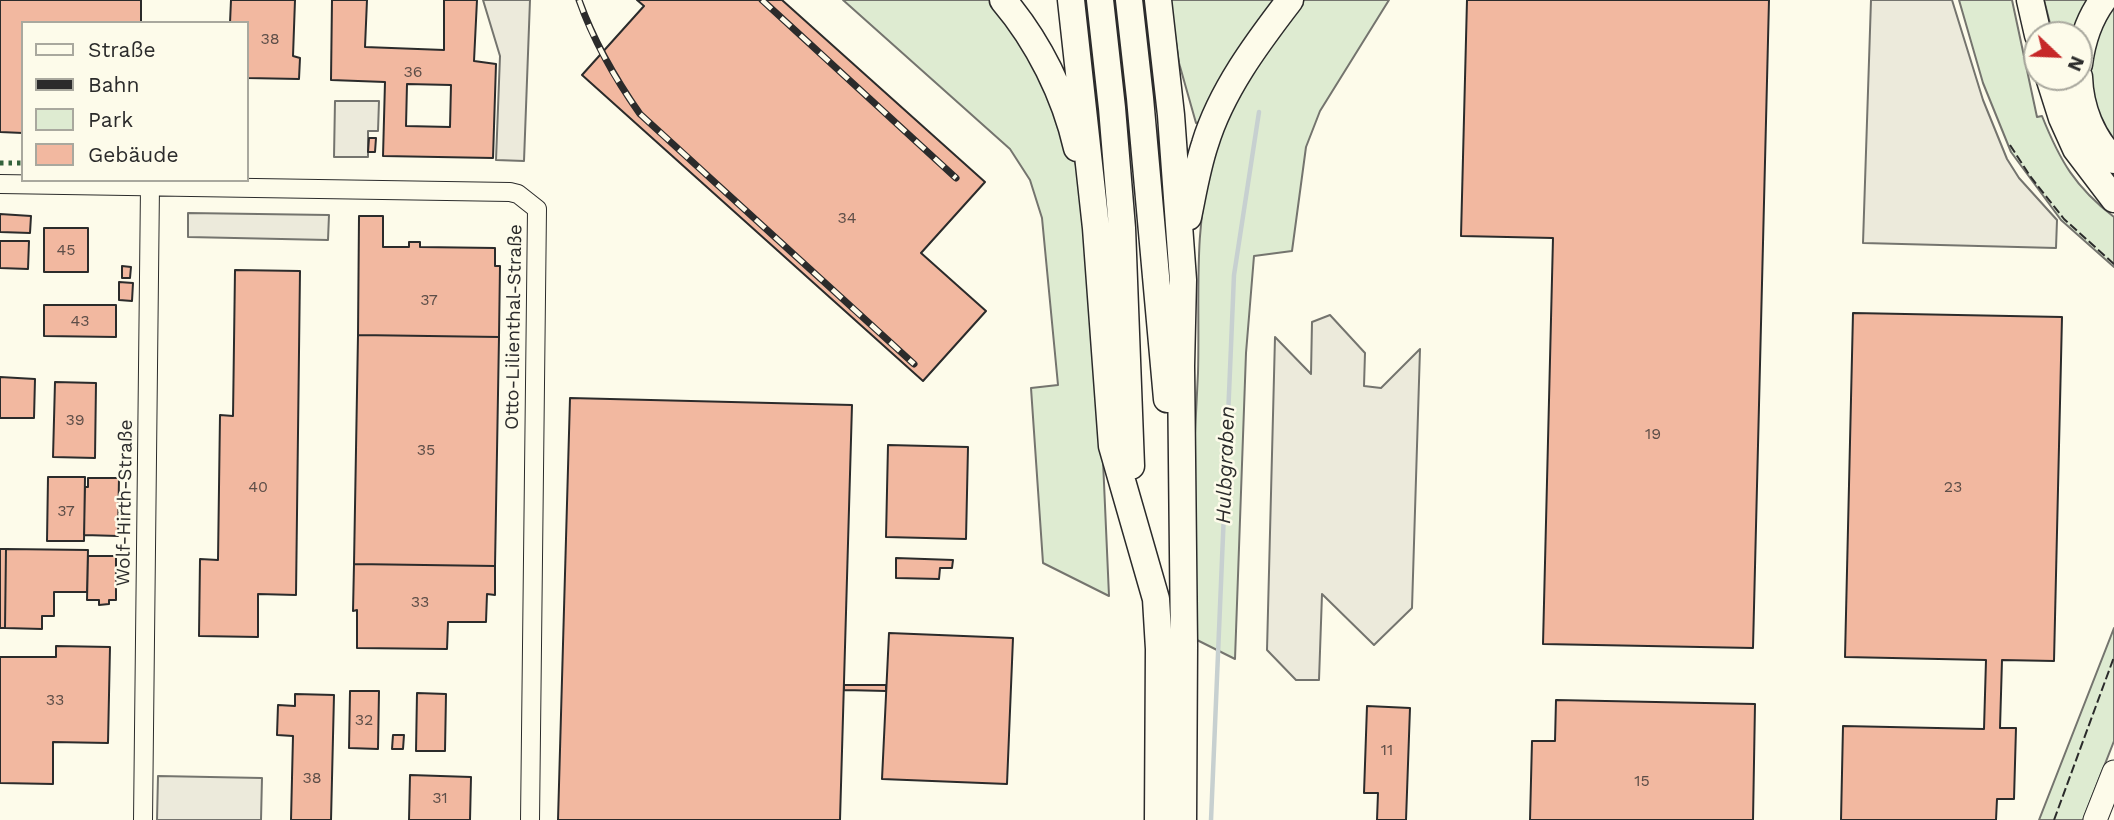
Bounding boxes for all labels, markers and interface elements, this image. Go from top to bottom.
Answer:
legend [21,21,248,182]
north arrow [2023,21,2093,91]
house number: 38 [260,29,280,49]
text: Straße [88,37,156,62]
text: N [2063,53,2089,75]
house number: 36 [403,62,423,82]
text: Bahn [88,72,140,97]
text: Park [88,107,133,132]
text: Gebäude [88,142,179,167]
house number: 34 [837,208,857,228]
street label: Otto-Lilienthal-Straße [501,224,527,430]
house number: 45 [56,240,76,260]
house number: 37 [420,290,438,310]
house number: 43 [70,311,90,331]
water label: Hulbgraben [1211,406,1241,524]
house number: 39 [65,410,85,430]
street label: Wolf-Hirth-Straße [112,419,138,587]
house number: 19 [1645,424,1661,444]
house number: 35 [417,440,435,460]
house number: 40 [248,477,268,497]
house number: 23 [1944,477,1962,497]
house number: 37 [57,501,75,521]
house number: 33 [411,592,429,612]
house number: 33 [46,690,64,710]
house number: 32 [355,710,373,730]
house number: 11 [1381,740,1393,760]
house number: 38 [302,768,322,788]
house number: 15 [1634,771,1650,791]
house number: 31 [432,788,448,808]

